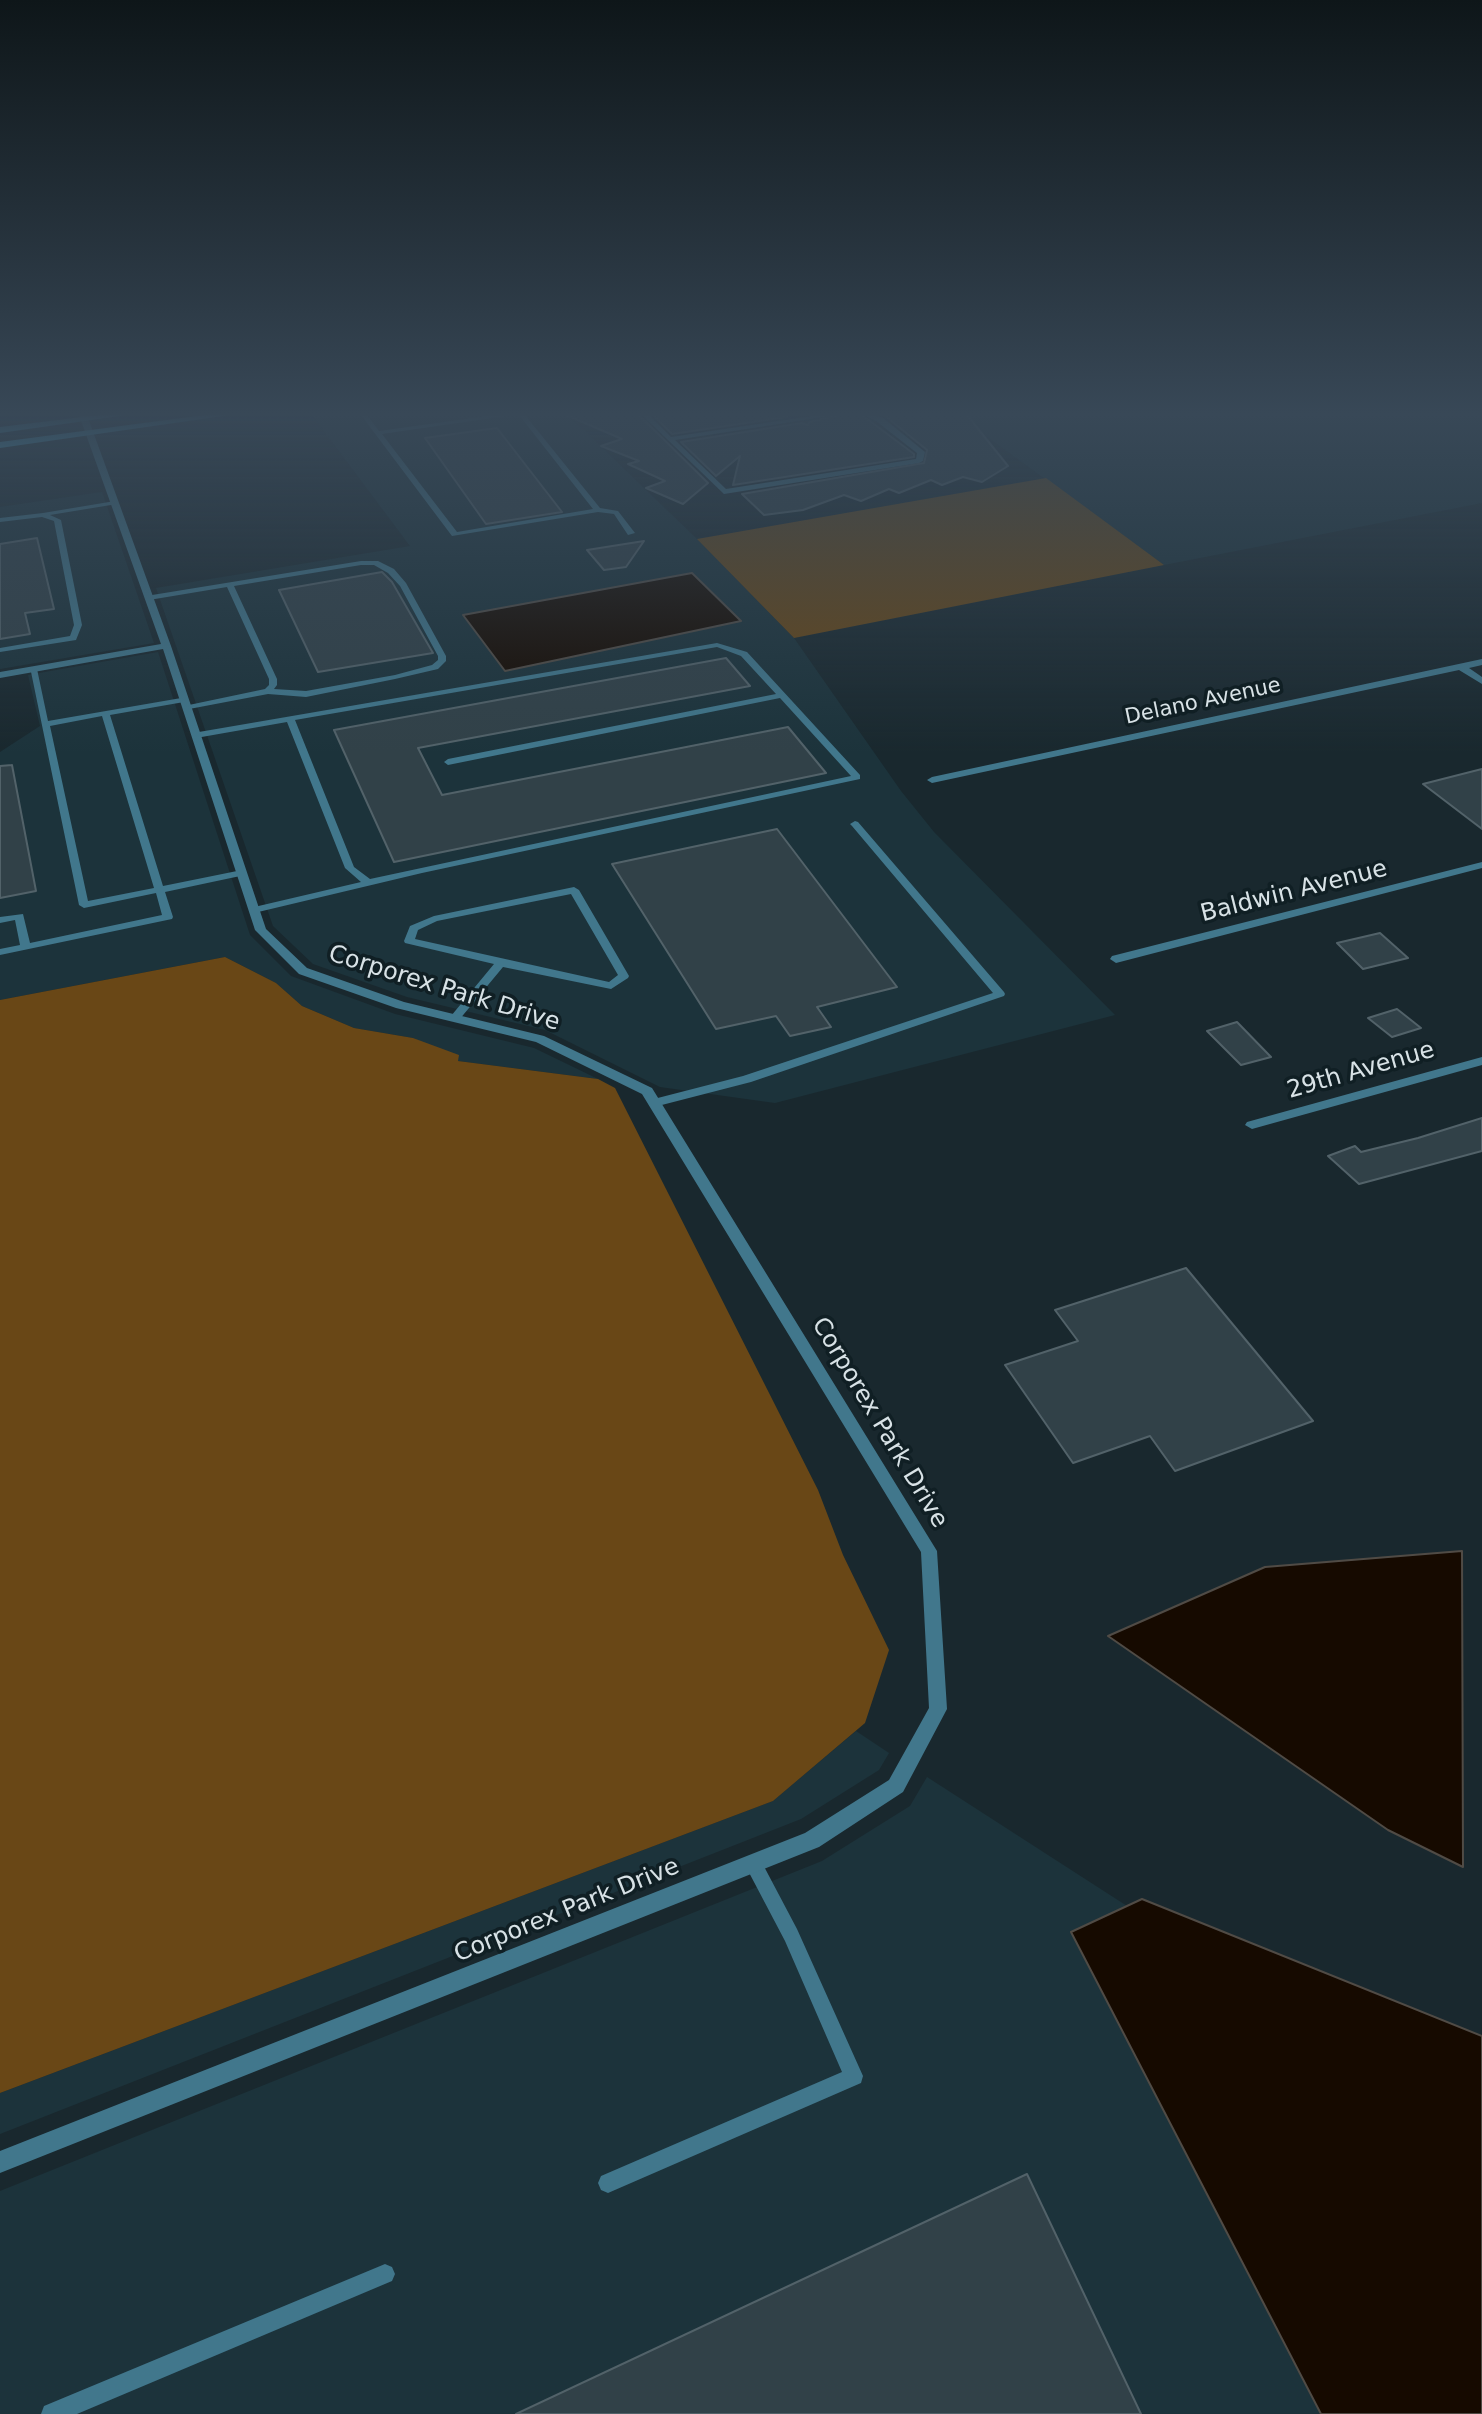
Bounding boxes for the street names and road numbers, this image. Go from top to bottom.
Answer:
street label: Delano Avenue [1123,673,1283,731]
street label: Baldwin Avenue [1198,855,1390,929]
street label: Corporex Park Drive [325,940,563,1038]
street label: 29th Avenue [1284,1036,1438,1106]
street label: Corporex Park Drive [805,1313,953,1533]
street label: Corporex Park Drive [450,1853,684,1969]

